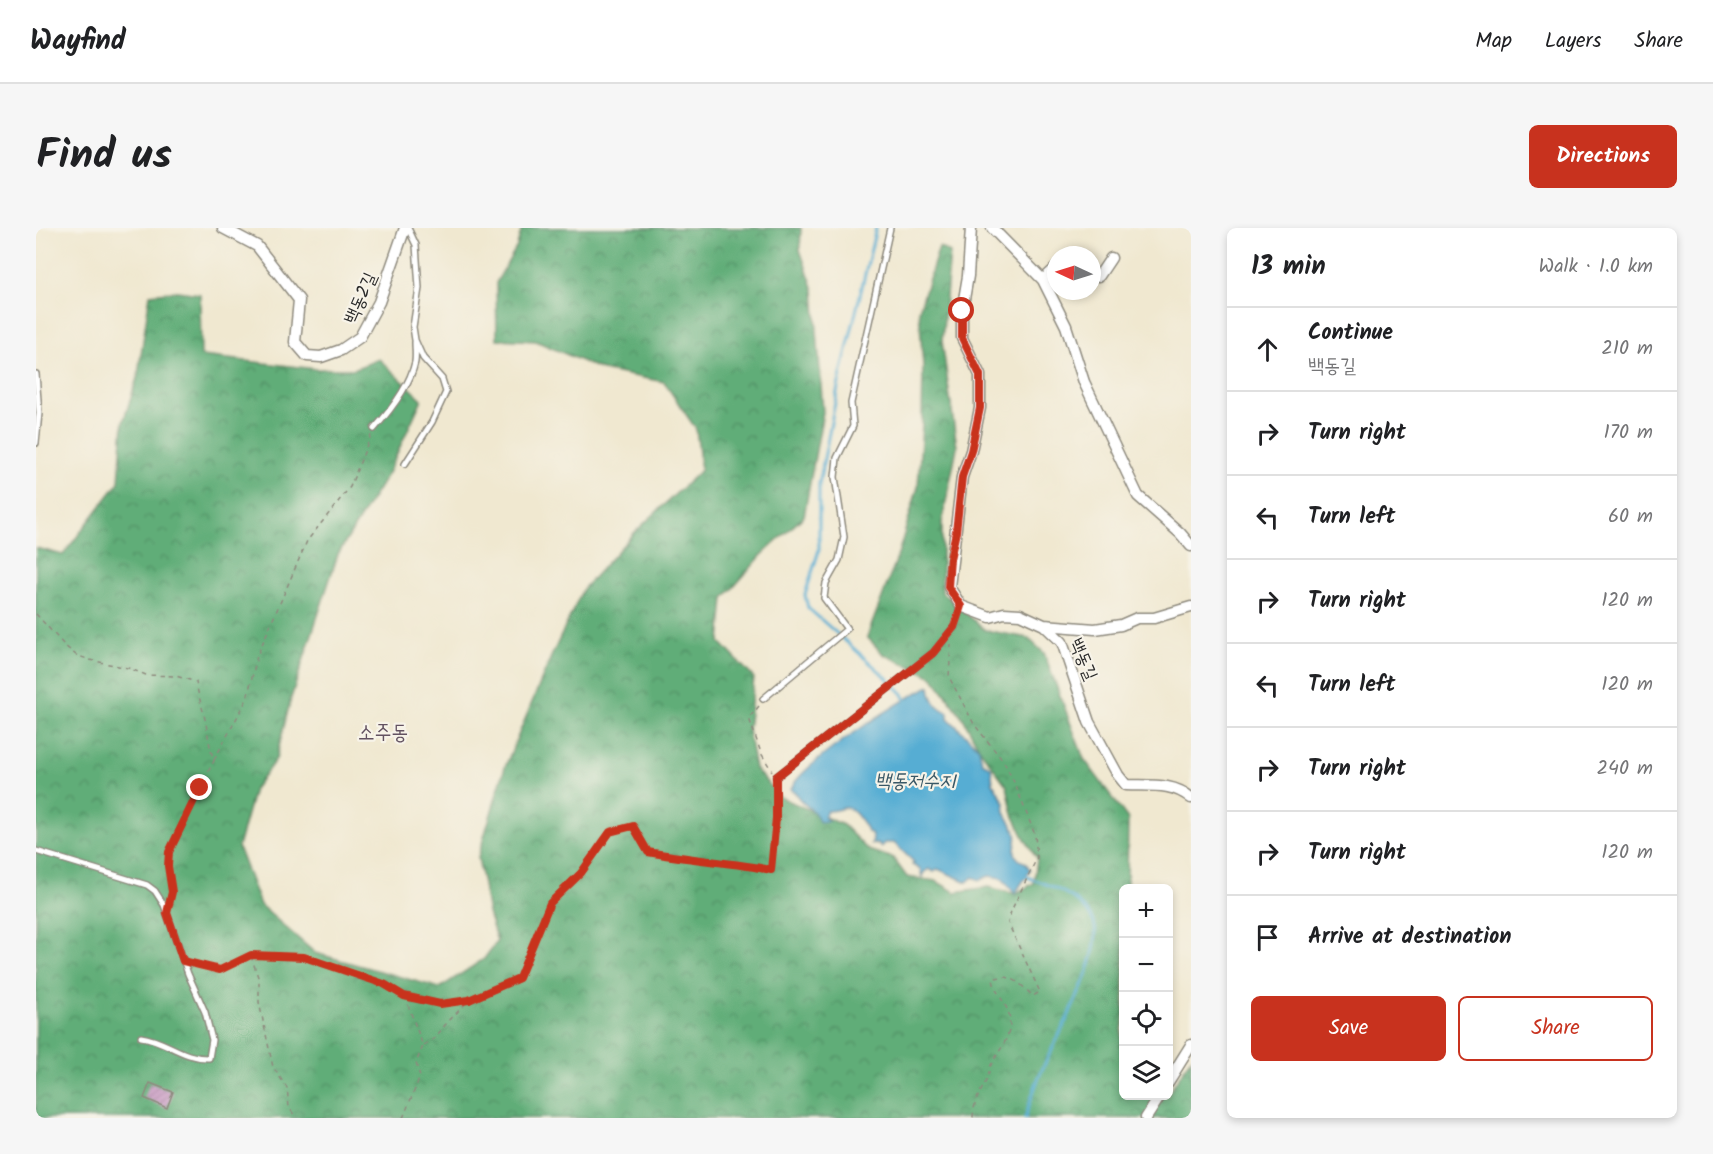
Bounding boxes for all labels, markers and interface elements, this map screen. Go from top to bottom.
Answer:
text: Wayfind [30,19,126,64]
text: Map [1475,25,1512,58]
text: Layers [1545,25,1601,58]
text: Share [1634,25,1683,58]
text: Find us [36,123,172,190]
button: Directions [1529,125,1677,188]
north arrow [1047,246,1101,300]
text: 13 min [1251,246,1326,288]
text: Walk · 1.0 km [1539,251,1653,283]
street label: 백동2길 [337,268,386,329]
route start [948,297,974,323]
text: Continue [1308,316,1393,351]
icon: ahead [1251,333,1284,366]
text: 210 m [1601,333,1653,365]
text: 백동길 [1308,351,1356,383]
text: Turn right [1308,416,1406,451]
icon: right [1251,417,1284,450]
text: 170 m [1604,417,1653,449]
text: Turn left [1308,500,1395,535]
icon: left [1251,501,1284,534]
text: 60 m [1608,501,1653,533]
text: Turn right [1308,584,1406,619]
icon: right [1251,585,1284,618]
text: 120 m [1601,585,1653,617]
street label: 백동길 [1061,634,1105,686]
text: Turn left [1308,668,1395,703]
icon: left [1251,669,1284,702]
text: 120 m [1601,669,1653,701]
district label: 소주동 [358,717,408,750]
text: Turn right [1308,752,1406,787]
icon: right [1251,753,1284,786]
text: 240 m [1596,753,1653,785]
water label: 백동저수지 [875,766,957,798]
route end [186,774,212,800]
text: Turn right [1308,836,1406,871]
icon: right [1251,837,1284,870]
text: 120 m [1601,837,1653,869]
map controls [1119,884,1173,1100]
button: + [1119,884,1173,938]
text: Arrive at destination [1308,920,1511,955]
icon: arrive [1251,921,1284,954]
button: − [1119,938,1173,992]
button: locate [1119,992,1173,1046]
button: Save [1251,996,1446,1061]
button: Share [1458,996,1653,1061]
button: layers [1119,1046,1173,1100]

